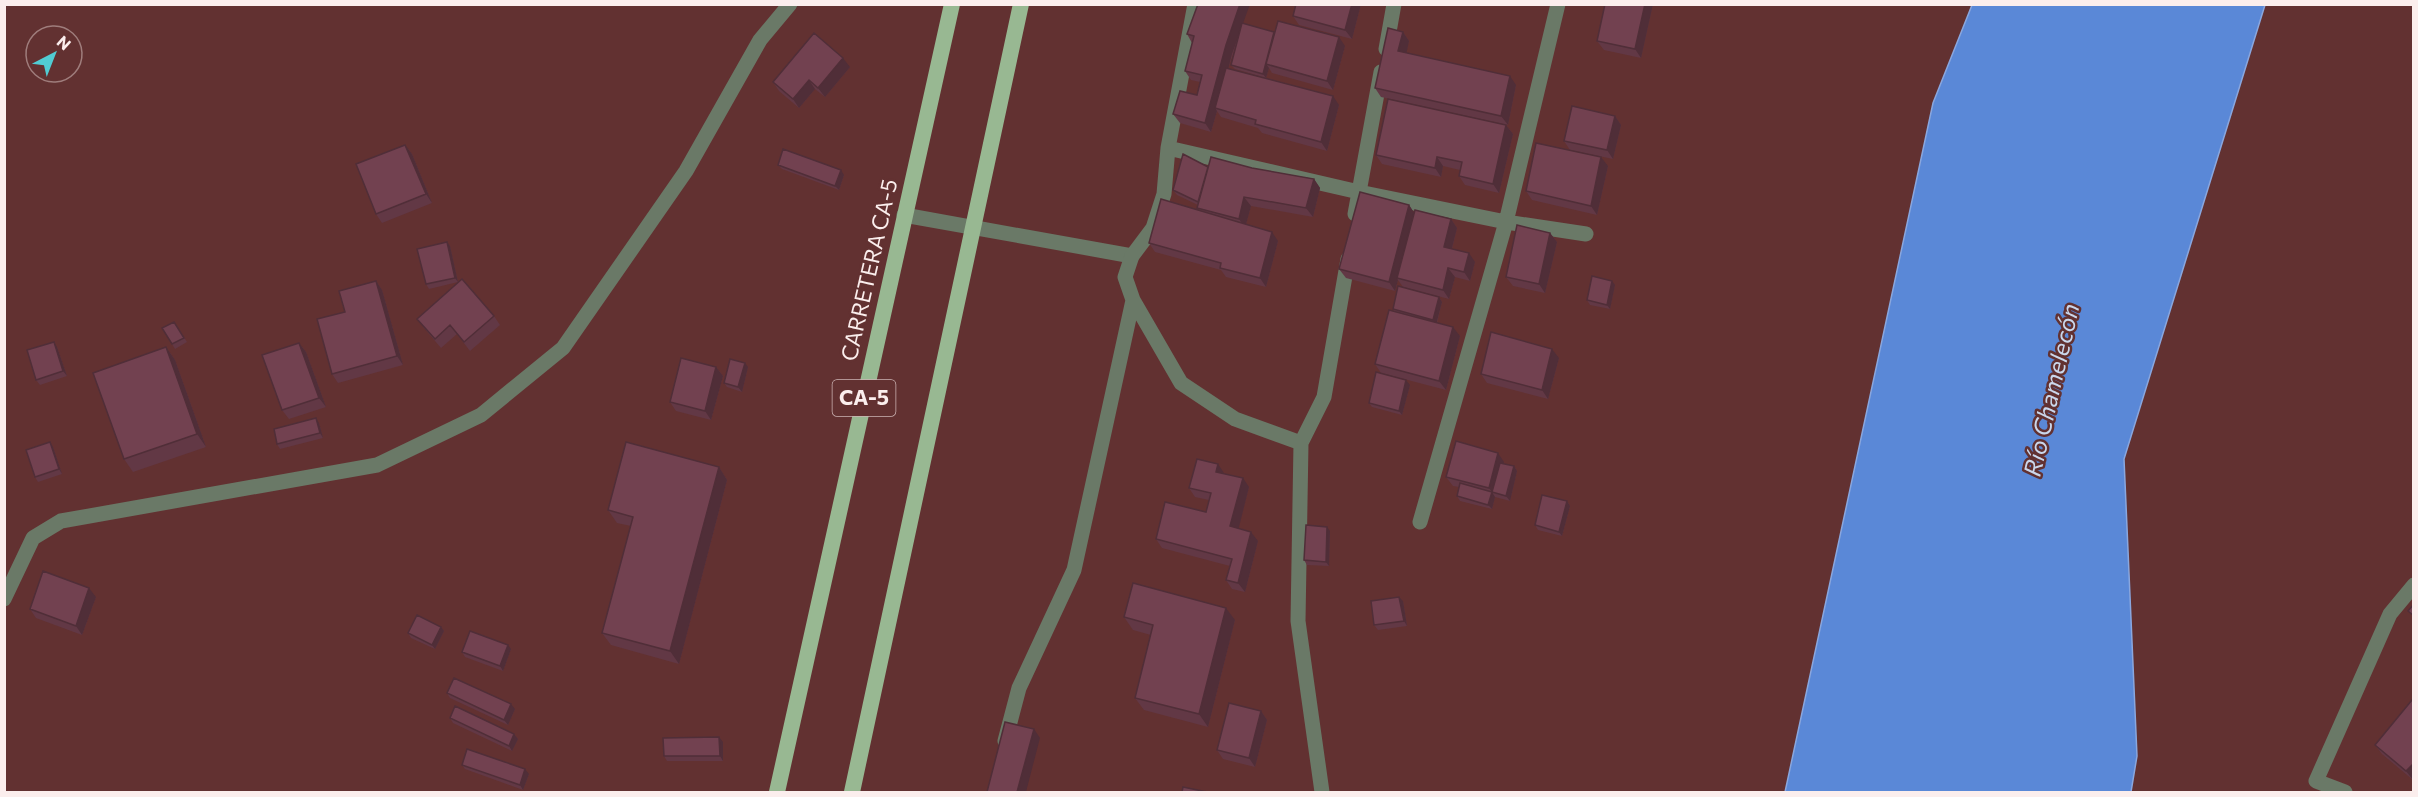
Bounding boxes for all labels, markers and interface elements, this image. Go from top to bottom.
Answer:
north arrow [24,24,84,84]
text: N [54,31,75,54]
street label: CARRETERA CA-5 [834,176,903,363]
water label: Río Chamelecón [2017,301,2084,479]
road number: CA-5 [832,380,896,416]

